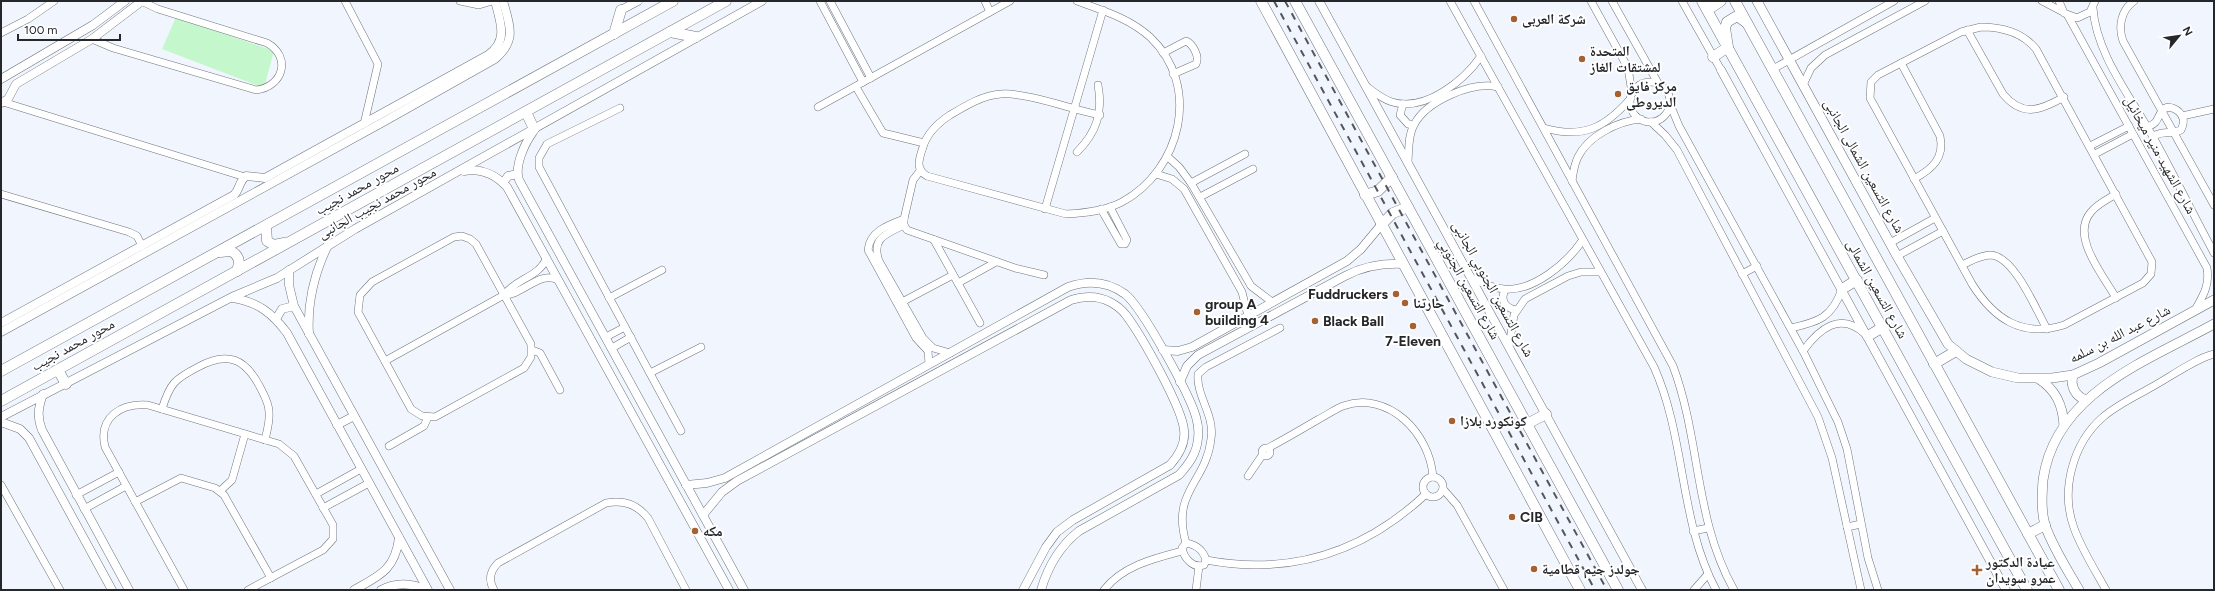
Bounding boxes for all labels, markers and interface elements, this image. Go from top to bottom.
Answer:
place label: شركة العربى [1522,11,1586,28]
marker: شركة العربى [1509,14,1519,24]
scale bar [18,16,120,42]
north arrow [2159,16,2199,56]
text: 100 m [24,23,58,37]
text: N [2180,25,2195,38]
place label: المتحدة لمشتقات الغاز [1589,43,1661,76]
marker: المتحدة لمشتقات الغاز [1577,54,1587,64]
place label: مركز فايق الديروطى [1626,78,1677,111]
marker: مركز فايق الديروطى [1613,89,1623,99]
street label: شارع الشهيد منير ميخائيل [2120,93,2199,217]
street label: شارع التسعين الشمالى الجانبى [1819,96,1908,237]
street label: محور محمد نجيب [312,159,402,219]
street label: محور محمد نجيب الجانبى [315,163,439,243]
street label: شارع التسعين الجنوبي الجانبى [1446,218,1538,361]
street label: شارع التسعين الجنوبي [1432,235,1504,344]
street label: شارع التسعين الشمالى [1842,236,1911,342]
place label: Fuddruckers [1308,286,1388,303]
marker: Fuddruckers [1391,289,1401,299]
place label: حارتنا [1413,295,1444,312]
place label: group A building 4 [1205,296,1269,329]
marker: حارتنا [1400,298,1410,308]
street label: شارع عبد الله بن سلمه [2067,301,2174,368]
marker: group A building 4 [1192,307,1202,317]
place label: Black Ball [1323,313,1384,330]
street label: محور محمد نجيب [28,315,118,375]
marker: Black Ball [1310,316,1320,326]
marker: 7-Eleven [1408,321,1418,331]
place label: 7-Eleven [1385,333,1441,350]
place label: كونكورد بلازا [1460,413,1527,430]
marker: كونكورد بلازا [1447,416,1457,426]
place label: CIB [1520,509,1543,526]
marker: CIB [1507,512,1517,522]
place label: مكه [703,523,723,540]
marker: مكه [690,526,700,536]
place label: عيادة الدكتور عمرو سويدان [1985,554,2056,587]
place label: جولدز جيم قطامية [1542,561,1640,579]
marker: جولدز جيم قطامية [1529,564,1539,574]
marker: عيادة الدكتور عمرو سويدان [1971,564,1983,576]

